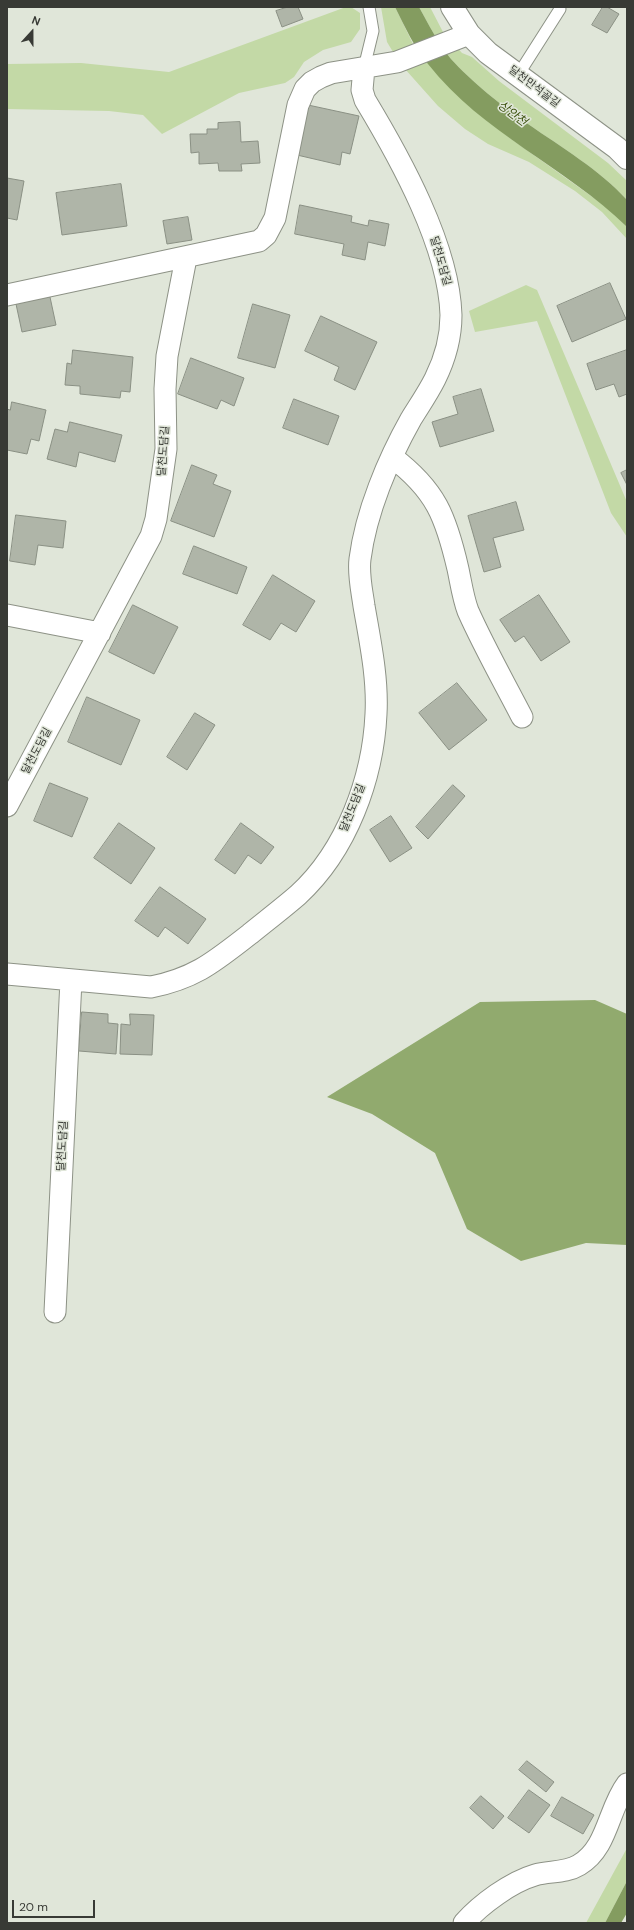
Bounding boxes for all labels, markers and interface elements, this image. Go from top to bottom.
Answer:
north arrow [12,12,52,52]
text: N [30,13,43,29]
street label: 달천만석골길 [506,63,562,111]
water label: 상안천 [494,98,530,130]
street label: 달천도담길 [427,235,453,287]
street label: 달천도담길 [156,425,172,477]
street label: 달천도담길 [19,726,55,776]
street label: 달천도담길 [337,782,369,834]
street label: 달천도담길 [55,1120,71,1172]
scale bar [14,1892,97,1918]
text: 20 m [19,1899,48,1915]

